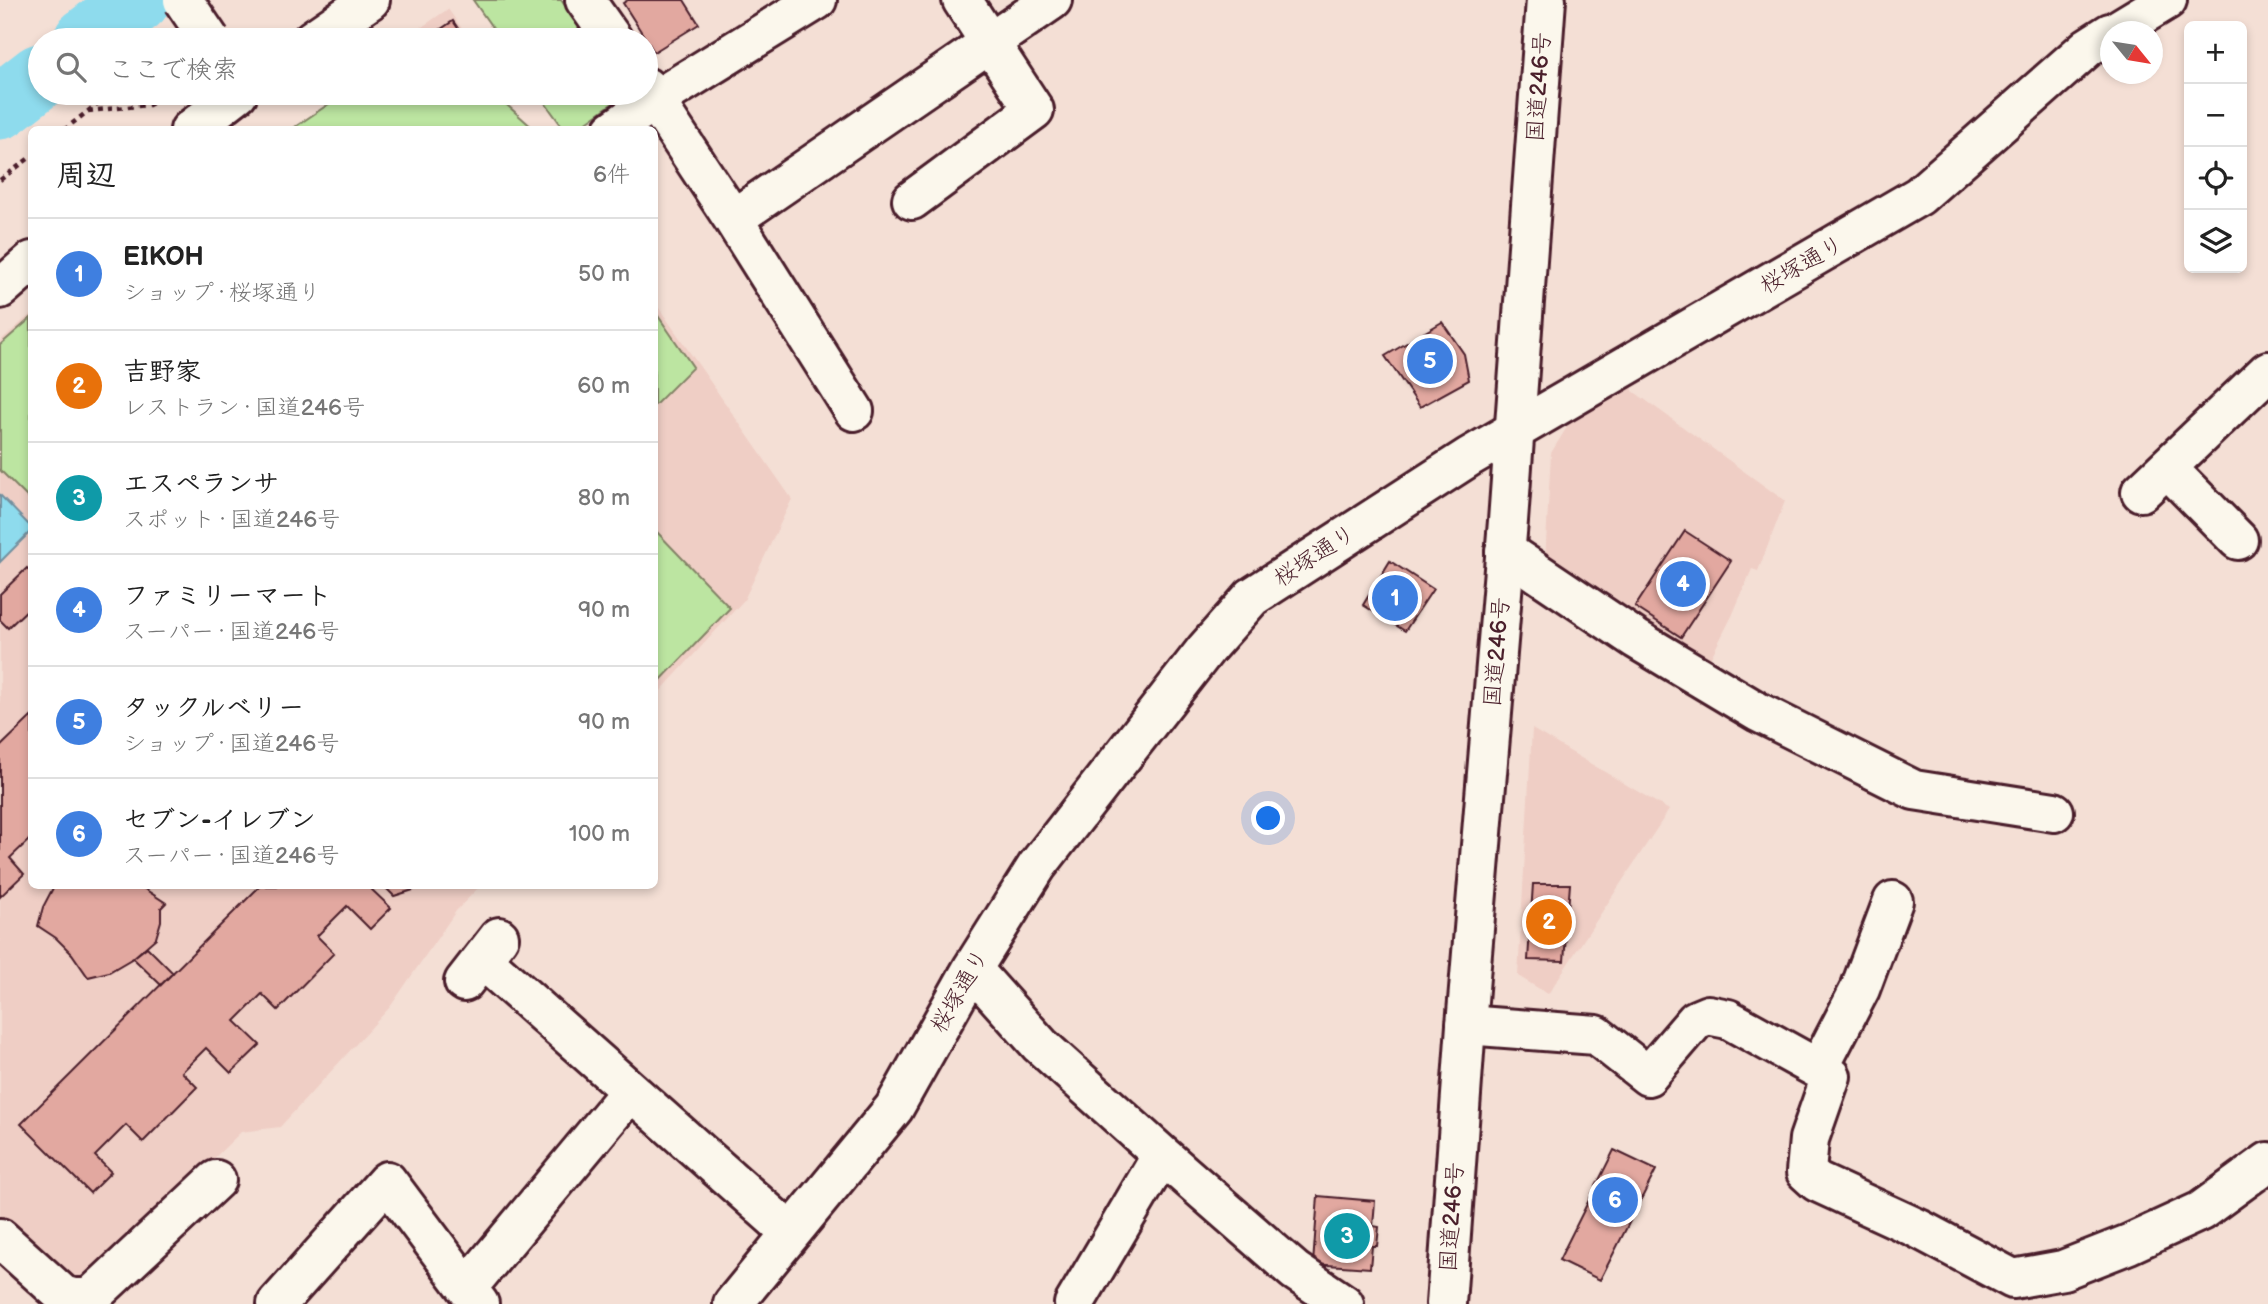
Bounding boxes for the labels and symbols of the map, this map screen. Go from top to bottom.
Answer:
north arrow [2100,21,2163,84]
street label: 国道246号 [1521,31,1557,143]
street label: 桜塚通り [1755,230,1849,300]
pin: 5 [1407,335,1453,387]
street label: 桜塚通り [1269,519,1361,593]
pin: 4 [1660,558,1706,610]
pin: 1 [1372,572,1418,624]
street label: 国道246号 [1478,596,1516,708]
your location [1251,801,1285,835]
pin: 2 [1526,896,1572,948]
street label: 桜塚通り [925,944,995,1038]
street label: 国道246号 [1434,1161,1470,1273]
pin: 6 [1592,1174,1638,1226]
pin: 3 [1324,1210,1370,1262]

